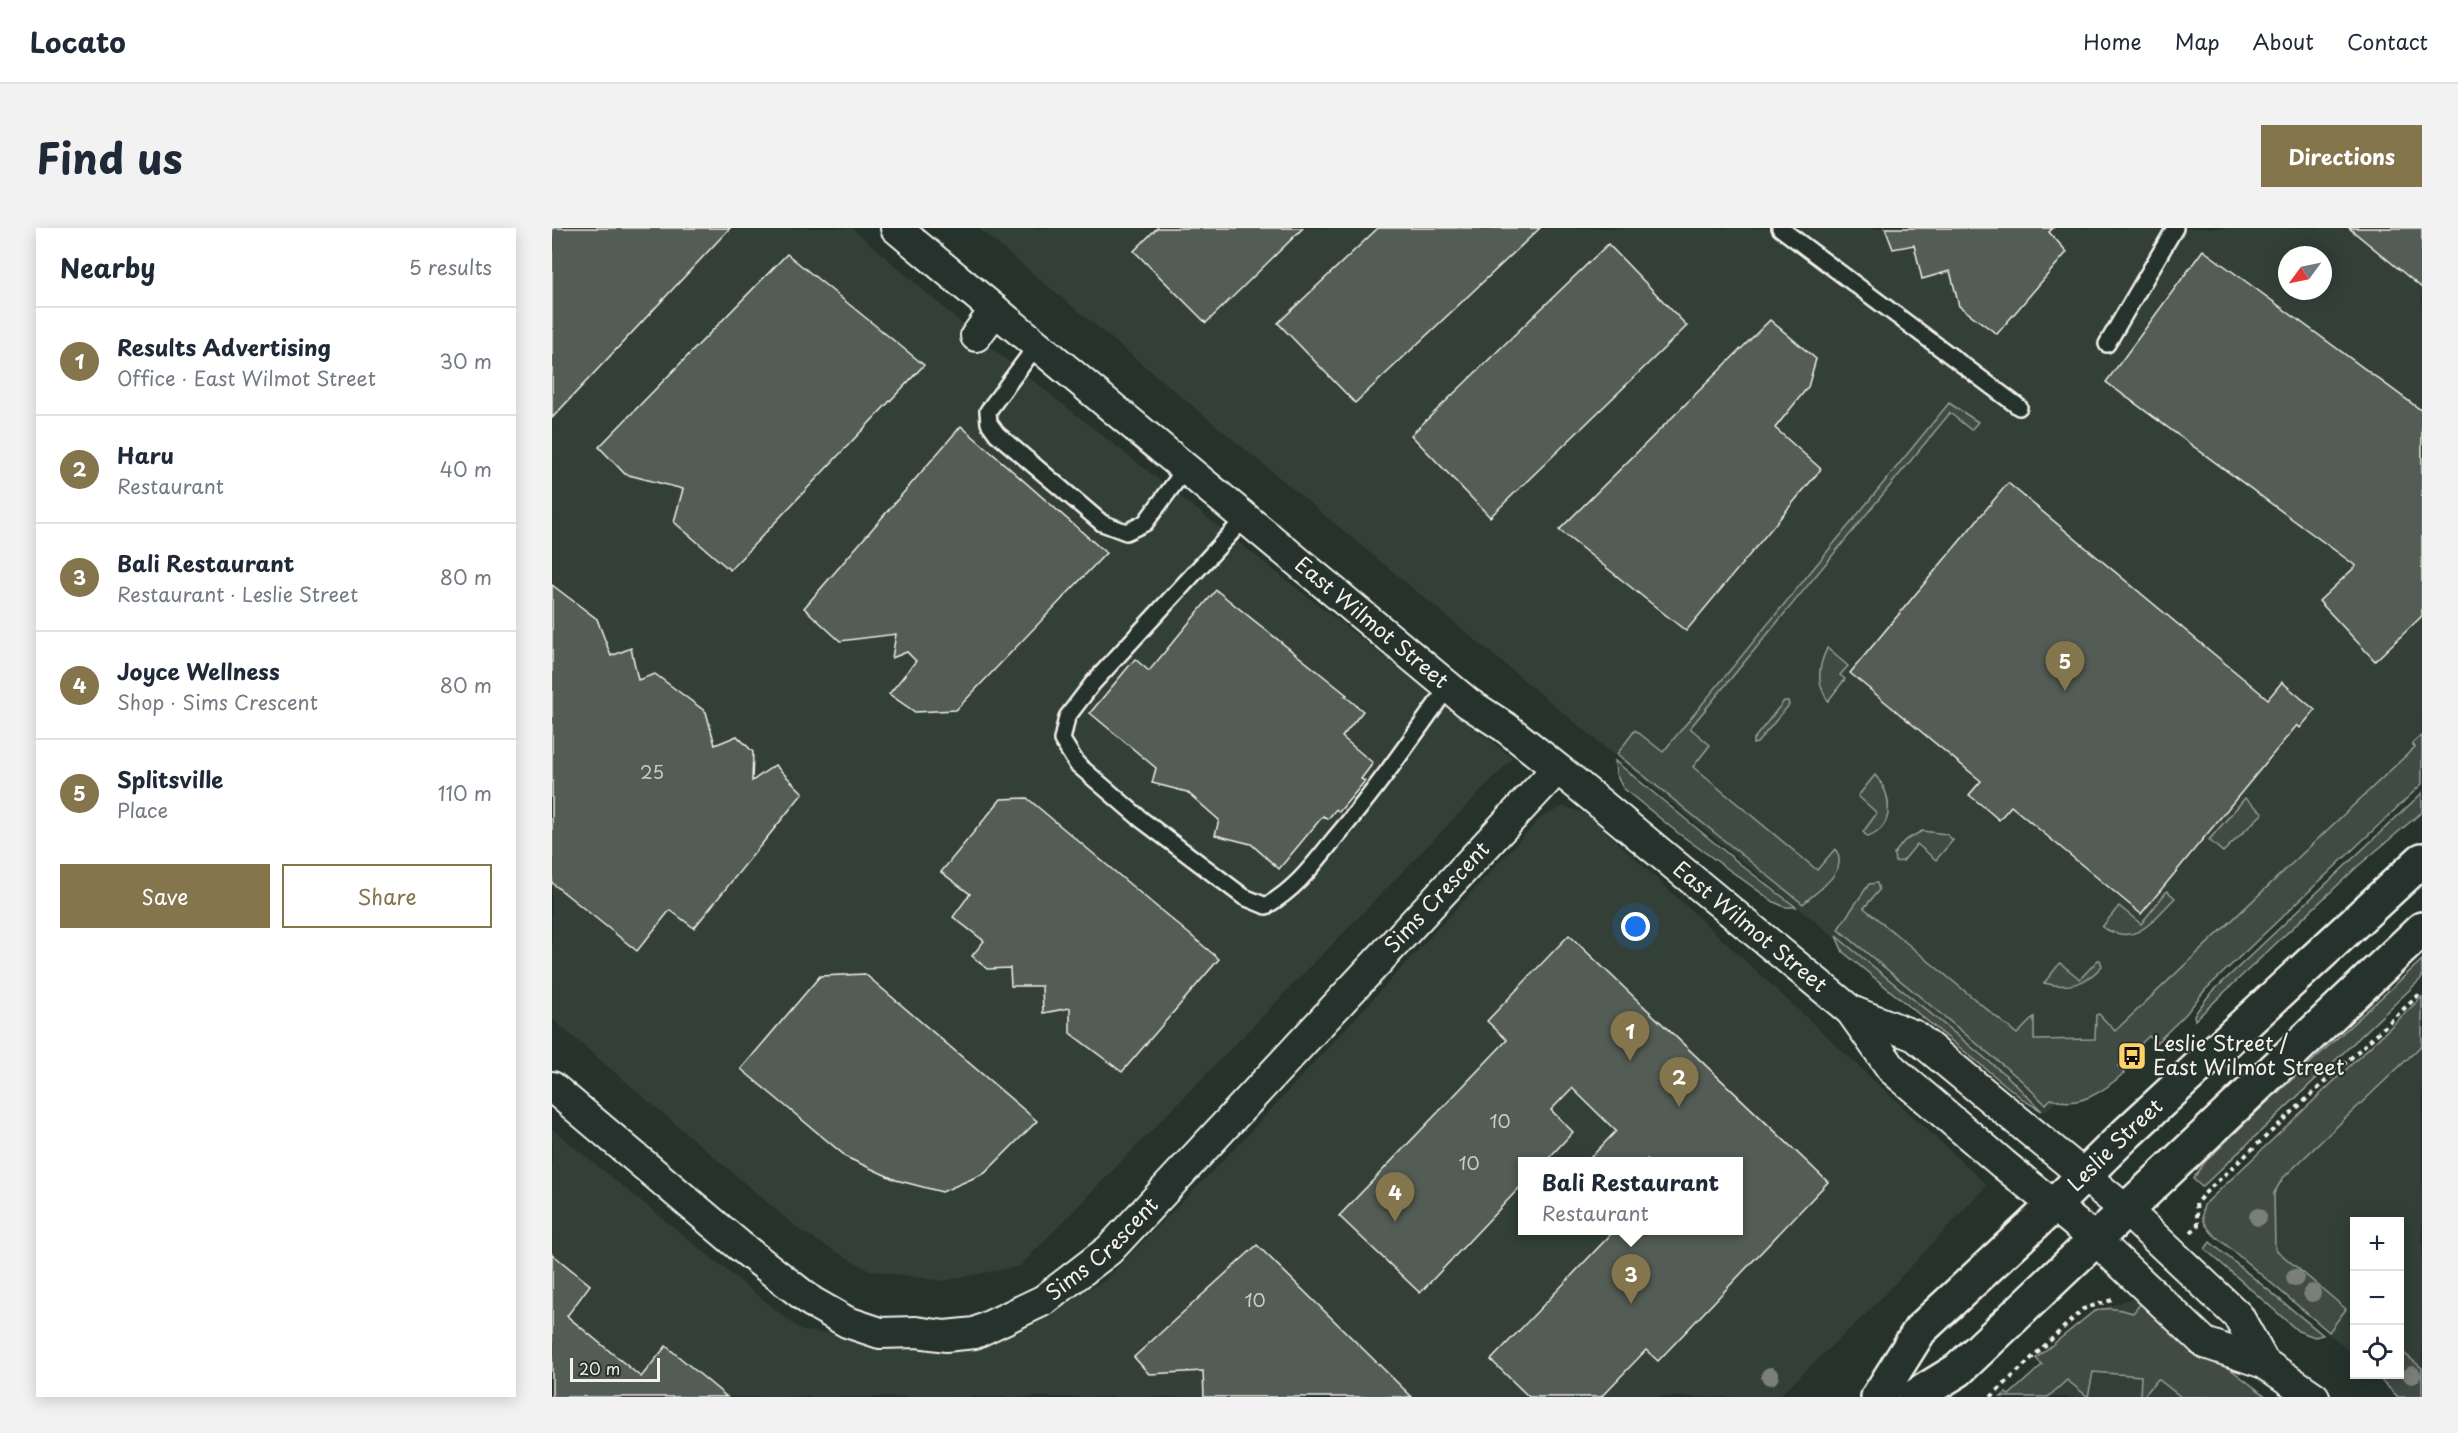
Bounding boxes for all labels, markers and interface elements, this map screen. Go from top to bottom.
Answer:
text: Locato [30,20,126,63]
text: Home [2083,25,2142,57]
text: Map [2175,25,2220,57]
text: About [2253,25,2314,57]
text: Contact [2347,25,2428,57]
text: Find us [36,125,183,188]
button: Directions [2261,125,2422,187]
north arrow [2278,246,2332,300]
text: Nearby [60,248,155,287]
text: 5 results [409,252,492,282]
text: Results Advertising [117,330,331,363]
text: 1 [75,346,84,376]
text: 30 m [439,346,492,376]
text: Office · East Wilmot Street [117,363,376,393]
text: Haru [117,438,174,471]
text: 2 [72,454,87,484]
text: 40 m [440,454,492,484]
text: Restaurant [117,471,224,501]
text: Bali Restaurant [117,546,294,579]
street label: East Wilmot Street [1289,548,1457,695]
text: 3 [73,562,86,592]
text: 80 m [440,562,492,592]
text: Restaurant · Leslie Street [117,579,358,609]
pin: 5 [2046,642,2084,691]
text: Joyce Wellness [117,654,280,687]
text: 4 [73,670,86,700]
text: 80 m [440,670,492,700]
text: Shop · Sims Crescent [117,687,318,717]
house number: 25 [640,758,664,785]
text: Splitsville [117,762,223,795]
text: 5 [73,778,86,808]
text: 110 m [438,778,492,808]
text: Place [117,795,168,825]
street label: Sims Crescent [1375,833,1496,959]
street label: East Wilmot Street [1667,852,1835,999]
button: Save [60,864,270,928]
button: Share [282,864,492,928]
your location [1621,912,1650,941]
pin: 1 [1610,1012,1650,1061]
place label: Leslie Street / East Wilmot Street [2153,1026,2345,1082]
bus stop icon: Leslie Street / East Wilmot Street [2116,1040,2148,1072]
pin: 2 [1660,1058,1698,1107]
street label: Leslie Street [2059,1090,2169,1198]
house number: 10 [1489,1107,1511,1134]
house number: 10 [1458,1149,1480,1176]
popup [1518,1157,1743,1235]
text: Bali Restaurant [1542,1165,1719,1198]
pin: 4 [1376,1172,1414,1222]
street label: Sims Crescent [1038,1189,1165,1307]
text: Restaurant [1542,1198,1649,1228]
map controls [2350,1217,2404,1379]
button: + [2350,1217,2404,1271]
pin: 3 [1612,1254,1650,1304]
button: − [2350,1271,2404,1325]
house number: 10 [1244,1286,1266,1313]
button: locate [2350,1325,2404,1379]
scale bar [570,1355,660,1382]
text: 20 m [579,1356,620,1380]

